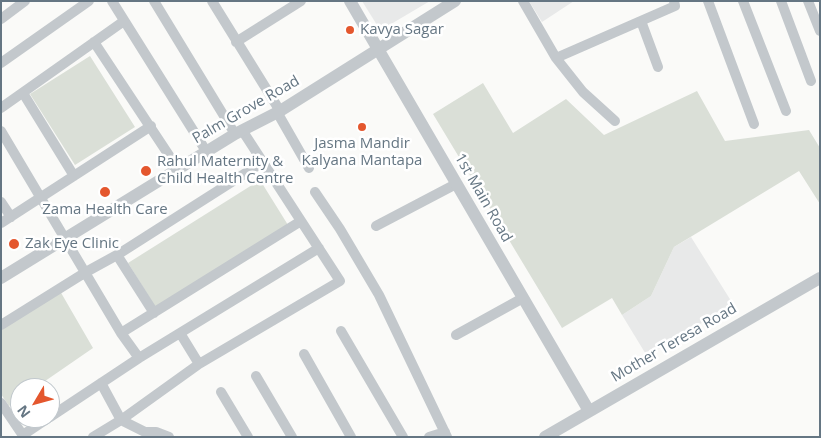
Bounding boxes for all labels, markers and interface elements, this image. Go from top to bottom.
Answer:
place label: Kavya Sagar [360,21,444,39]
marker: Kavya Sagar [344,24,356,36]
street label: Palm Grove Road [189,72,303,148]
marker: Jasma Mandir Kalyana Mantapa [356,121,368,133]
place label: Jasma Mandir Kalyana Mantapa [302,135,422,170]
street label: 1st Main Road [450,150,516,246]
place label: Rahul Maternity & Child Health Centre [157,153,293,188]
marker: Rahul Maternity & Child Health Centre [139,164,153,178]
marker: Zama Health Care [98,185,112,199]
place label: Zama Health Care [42,201,168,219]
place label: Zak Eye Clinic [25,235,119,253]
marker: Zak Eye Clinic [7,237,21,251]
street label: Mother Teresa Road [608,300,740,386]
north arrow [10,378,60,428]
text: N [12,401,34,422]

